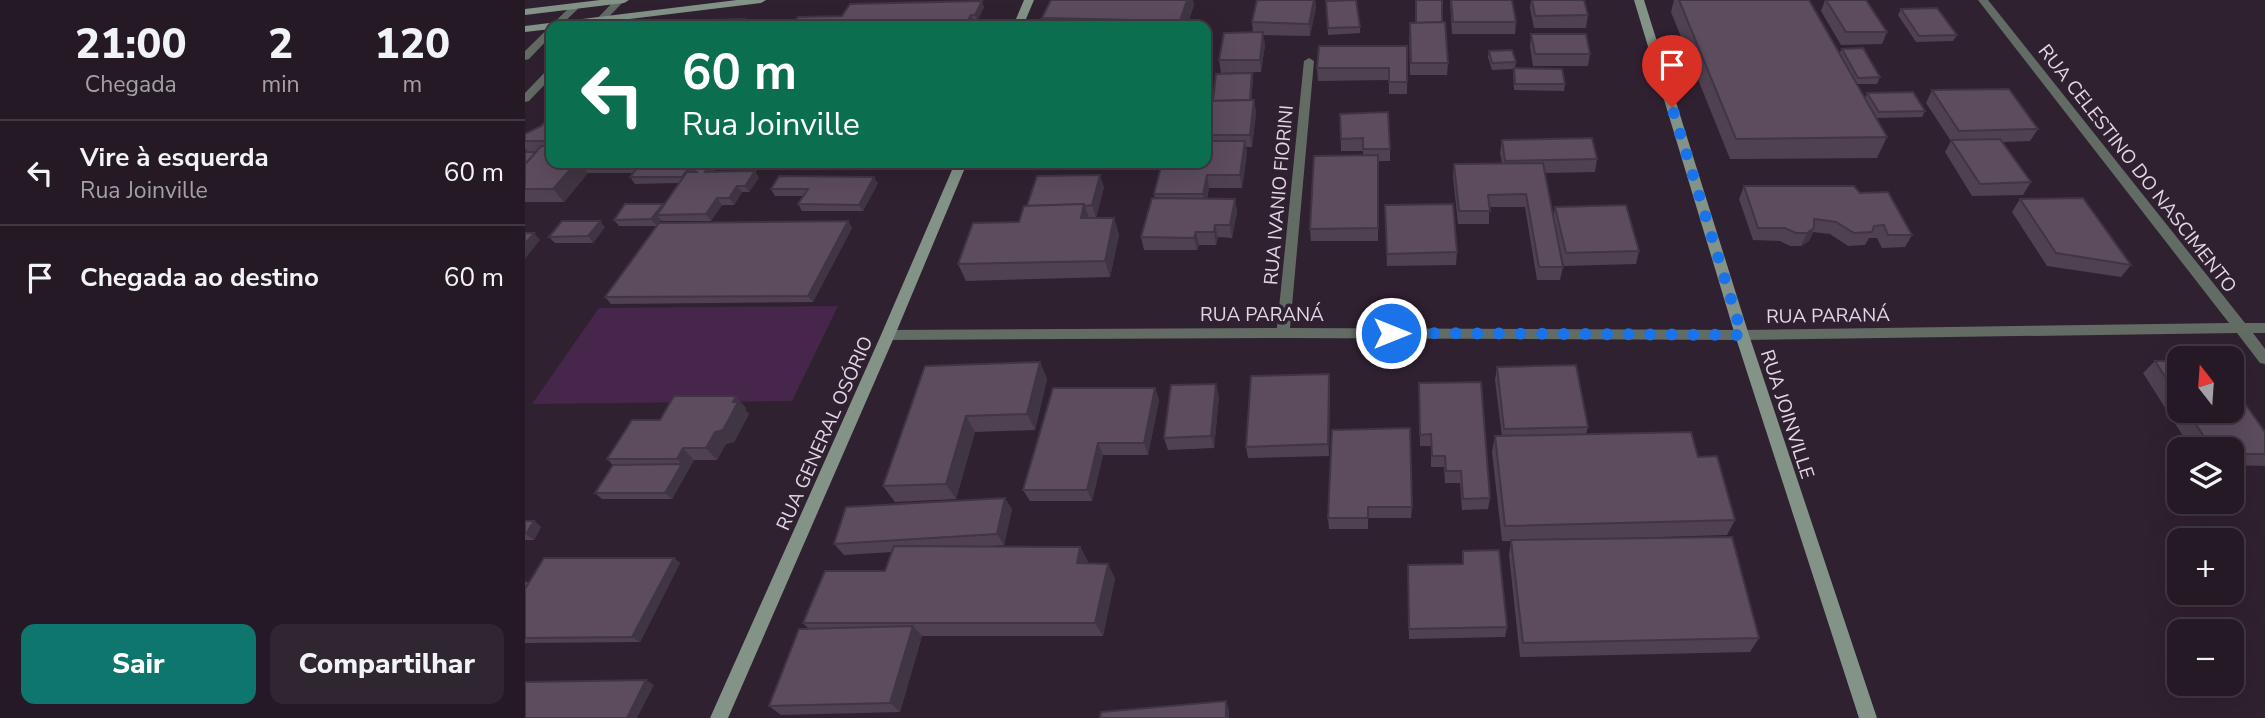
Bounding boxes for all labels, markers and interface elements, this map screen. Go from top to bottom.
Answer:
text: 21:00 [75,16,187,73]
text: 2 [268,16,293,73]
text: 120 [375,16,450,73]
pin [1642,35,1702,107]
text: 60 m [682,39,797,106]
street label: RUA CELESTINO DO NASCIMENTO [2032,39,2242,298]
icon: arrive [1653,46,1691,84]
icon: left [567,49,658,140]
text: Chegada [85,69,177,100]
text: min [262,69,300,100]
text: m [402,69,422,100]
text: Rua Joinville [682,103,860,146]
street label: RUA IVANIO FIORINI [1258,104,1300,286]
text: Vire à esquerda [80,140,269,175]
icon: left [21,154,59,192]
text: 60 m [444,155,504,190]
text: Rua Joinville [80,175,208,206]
icon: arrive [21,259,59,297]
text: Chegada ao destino [80,260,319,295]
text: 60 m [444,260,504,295]
position arrow [1354,296,1428,370]
street label: RUA PARANÁ [1200,302,1324,328]
street label: RUA PARANÁ [1766,302,1890,330]
street label: RUA GENERAL OSÓRIO [770,332,879,534]
street label: RUA JOINVILLE [1754,346,1820,482]
north arrow [2167,346,2243,424]
map controls [2167,346,2244,696]
button: layers [2167,437,2244,514]
button: + [2167,528,2244,605]
button: − [2167,619,2244,696]
button: Sair [21,624,256,704]
button: Compartilhar [270,624,504,704]

